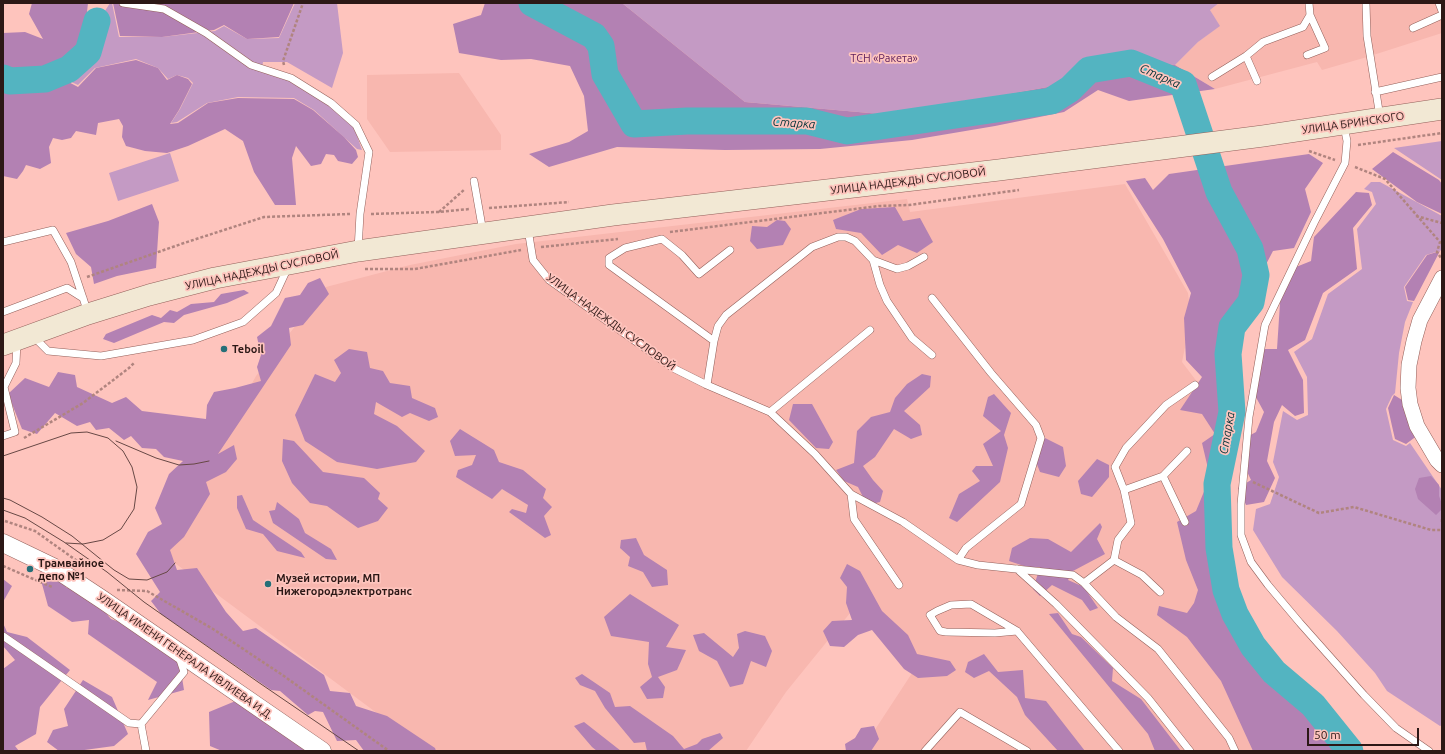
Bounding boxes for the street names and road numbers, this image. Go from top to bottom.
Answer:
street label: УЛИЦА БРИНСКОГО [1301,109,1405,137]
street label: УЛИЦА НАДЕЖДЫ СУСЛОВОЙ [830,165,986,197]
street label: УЛИЦА НАДЕЖДЫ СУСЛОВОЙ [184,247,340,293]
street label: УЛИЦА НАДЕЖДЫ СУСЛОВОЙ [544,271,678,373]
street label: УЛИЦА ИМЕНИ ГЕНЕРАЛА ИВЛИЕВА И.Д. [95,590,275,722]

